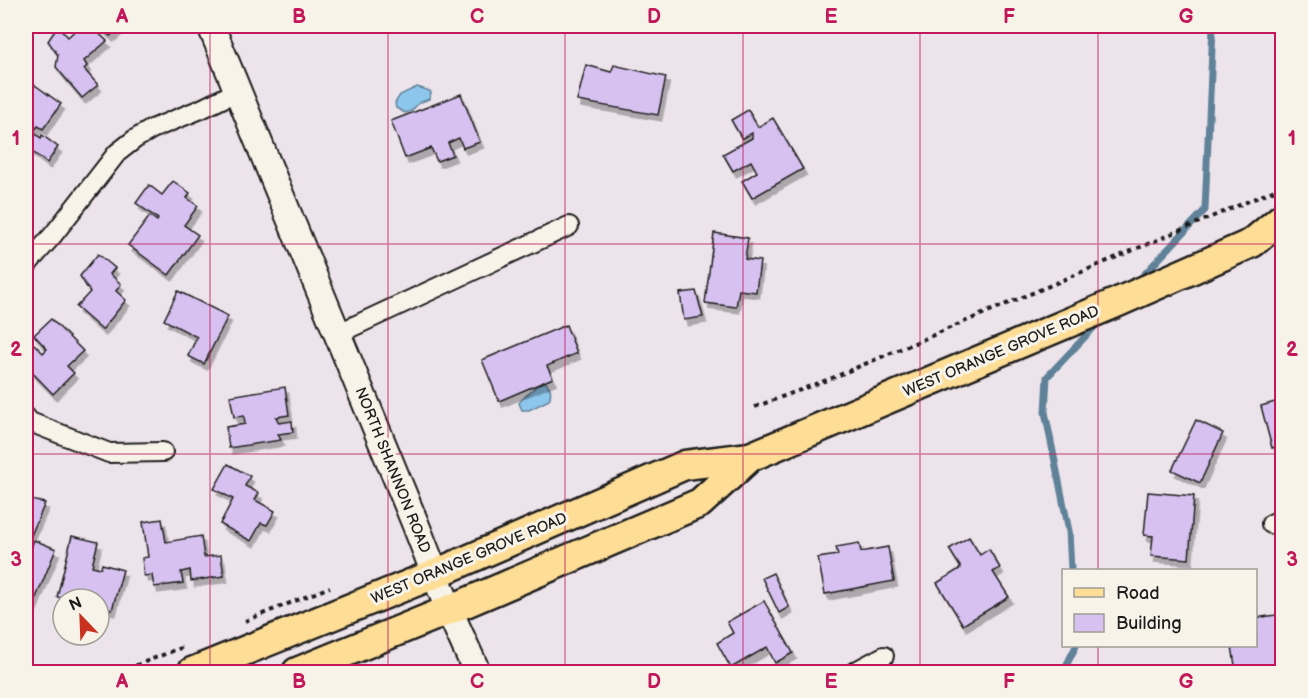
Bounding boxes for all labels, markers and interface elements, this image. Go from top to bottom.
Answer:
text: A [115,5,129,29]
text: B [292,5,306,29]
text: C [470,5,484,29]
text: D [647,5,661,29]
text: E [825,5,838,29]
text: F [1003,5,1015,29]
text: G [1179,5,1194,29]
text: 1 [12,127,20,151]
text: 1 [1288,127,1296,151]
street label: WEST ORANGE GROVE ROAD [900,301,1102,401]
text: 2 [10,338,22,362]
text: 2 [1286,338,1298,362]
street label: NORTH SHANNON ROAD [351,384,435,556]
street label: WEST ORANGE GROVE ROAD [368,508,570,608]
text: 3 [10,548,22,572]
text: 3 [1286,548,1298,572]
legend [1062,569,1257,647]
text: Road [1116,583,1160,604]
north arrow [51,587,111,647]
text: N [66,593,85,616]
text: Building [1116,613,1182,634]
text: A [115,670,129,694]
text: B [292,670,306,694]
text: C [470,670,484,694]
text: D [647,670,661,694]
text: E [825,670,838,694]
text: F [1003,670,1015,694]
text: G [1179,670,1194,694]

